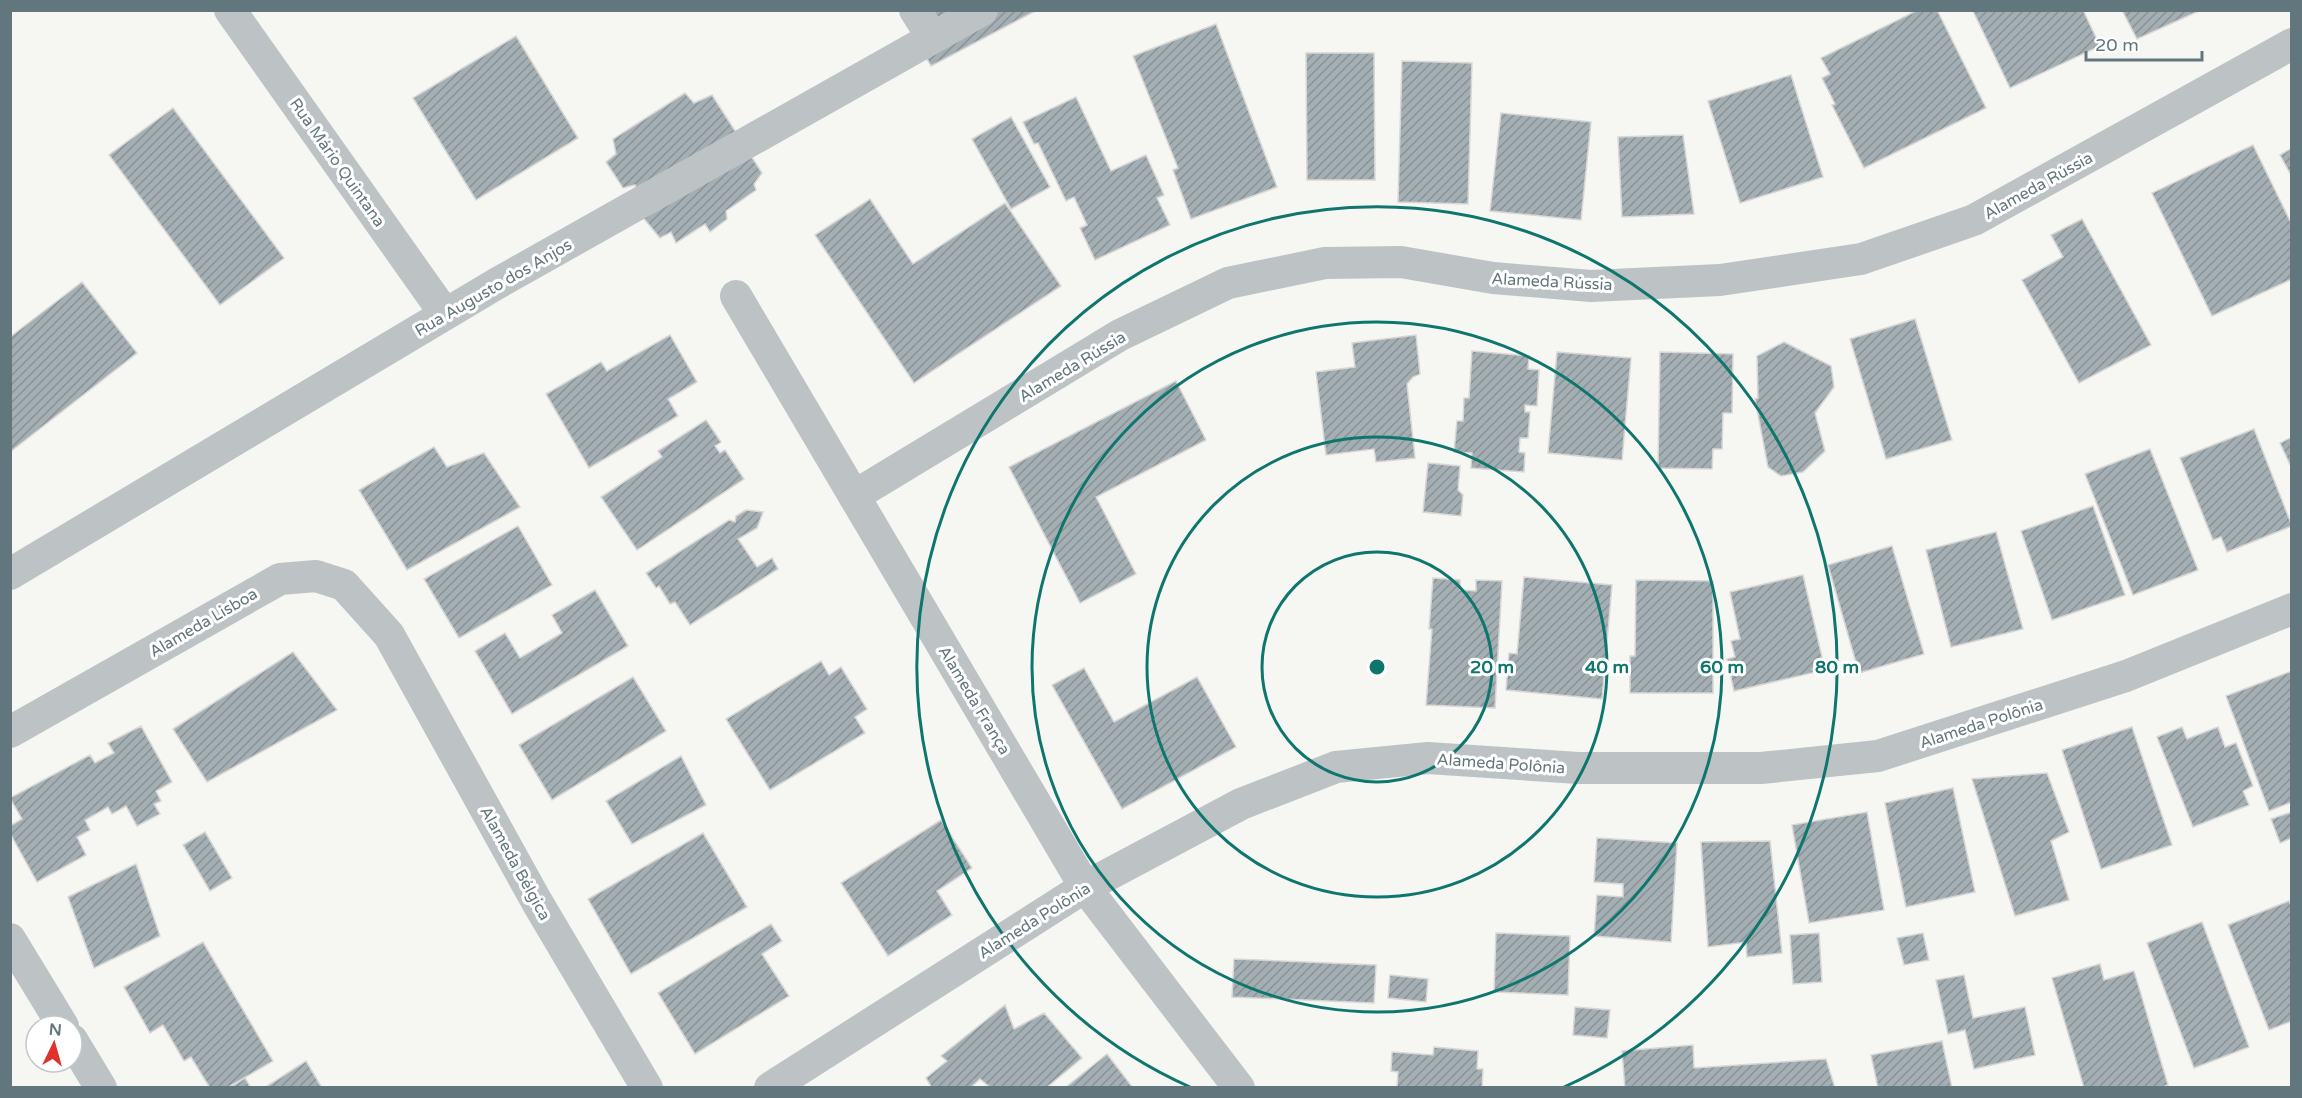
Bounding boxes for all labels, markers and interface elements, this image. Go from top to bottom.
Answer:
scale bar [2086,24,2202,62]
text: 20 m [2095,34,2139,56]
street label: Rua Mário Quintana [285,94,389,231]
street label: Alameda Rússia [1981,148,2096,224]
street label: Rua Augusto dos Anjos [412,235,575,341]
street label: Alameda Rússia [1491,269,1613,295]
street label: Alameda Rússia [1015,327,1130,407]
street label: Alameda Lisboa [146,584,261,662]
street label: Alameda França [934,642,1015,759]
text: 20 m [1470,656,1514,678]
text: 40 m [1585,656,1629,678]
text: 60 m [1700,656,1744,678]
text: 80 m [1815,656,1859,678]
centre of rings [1367,657,1387,677]
street label: Alameda Polônia [1917,695,2046,753]
street label: Alameda Polônia [1436,750,1566,778]
street label: Alameda Bélgica [475,803,555,924]
street label: Alameda Polônia [975,878,1094,963]
north arrow [24,1014,84,1074]
text: N [48,1020,62,1041]

